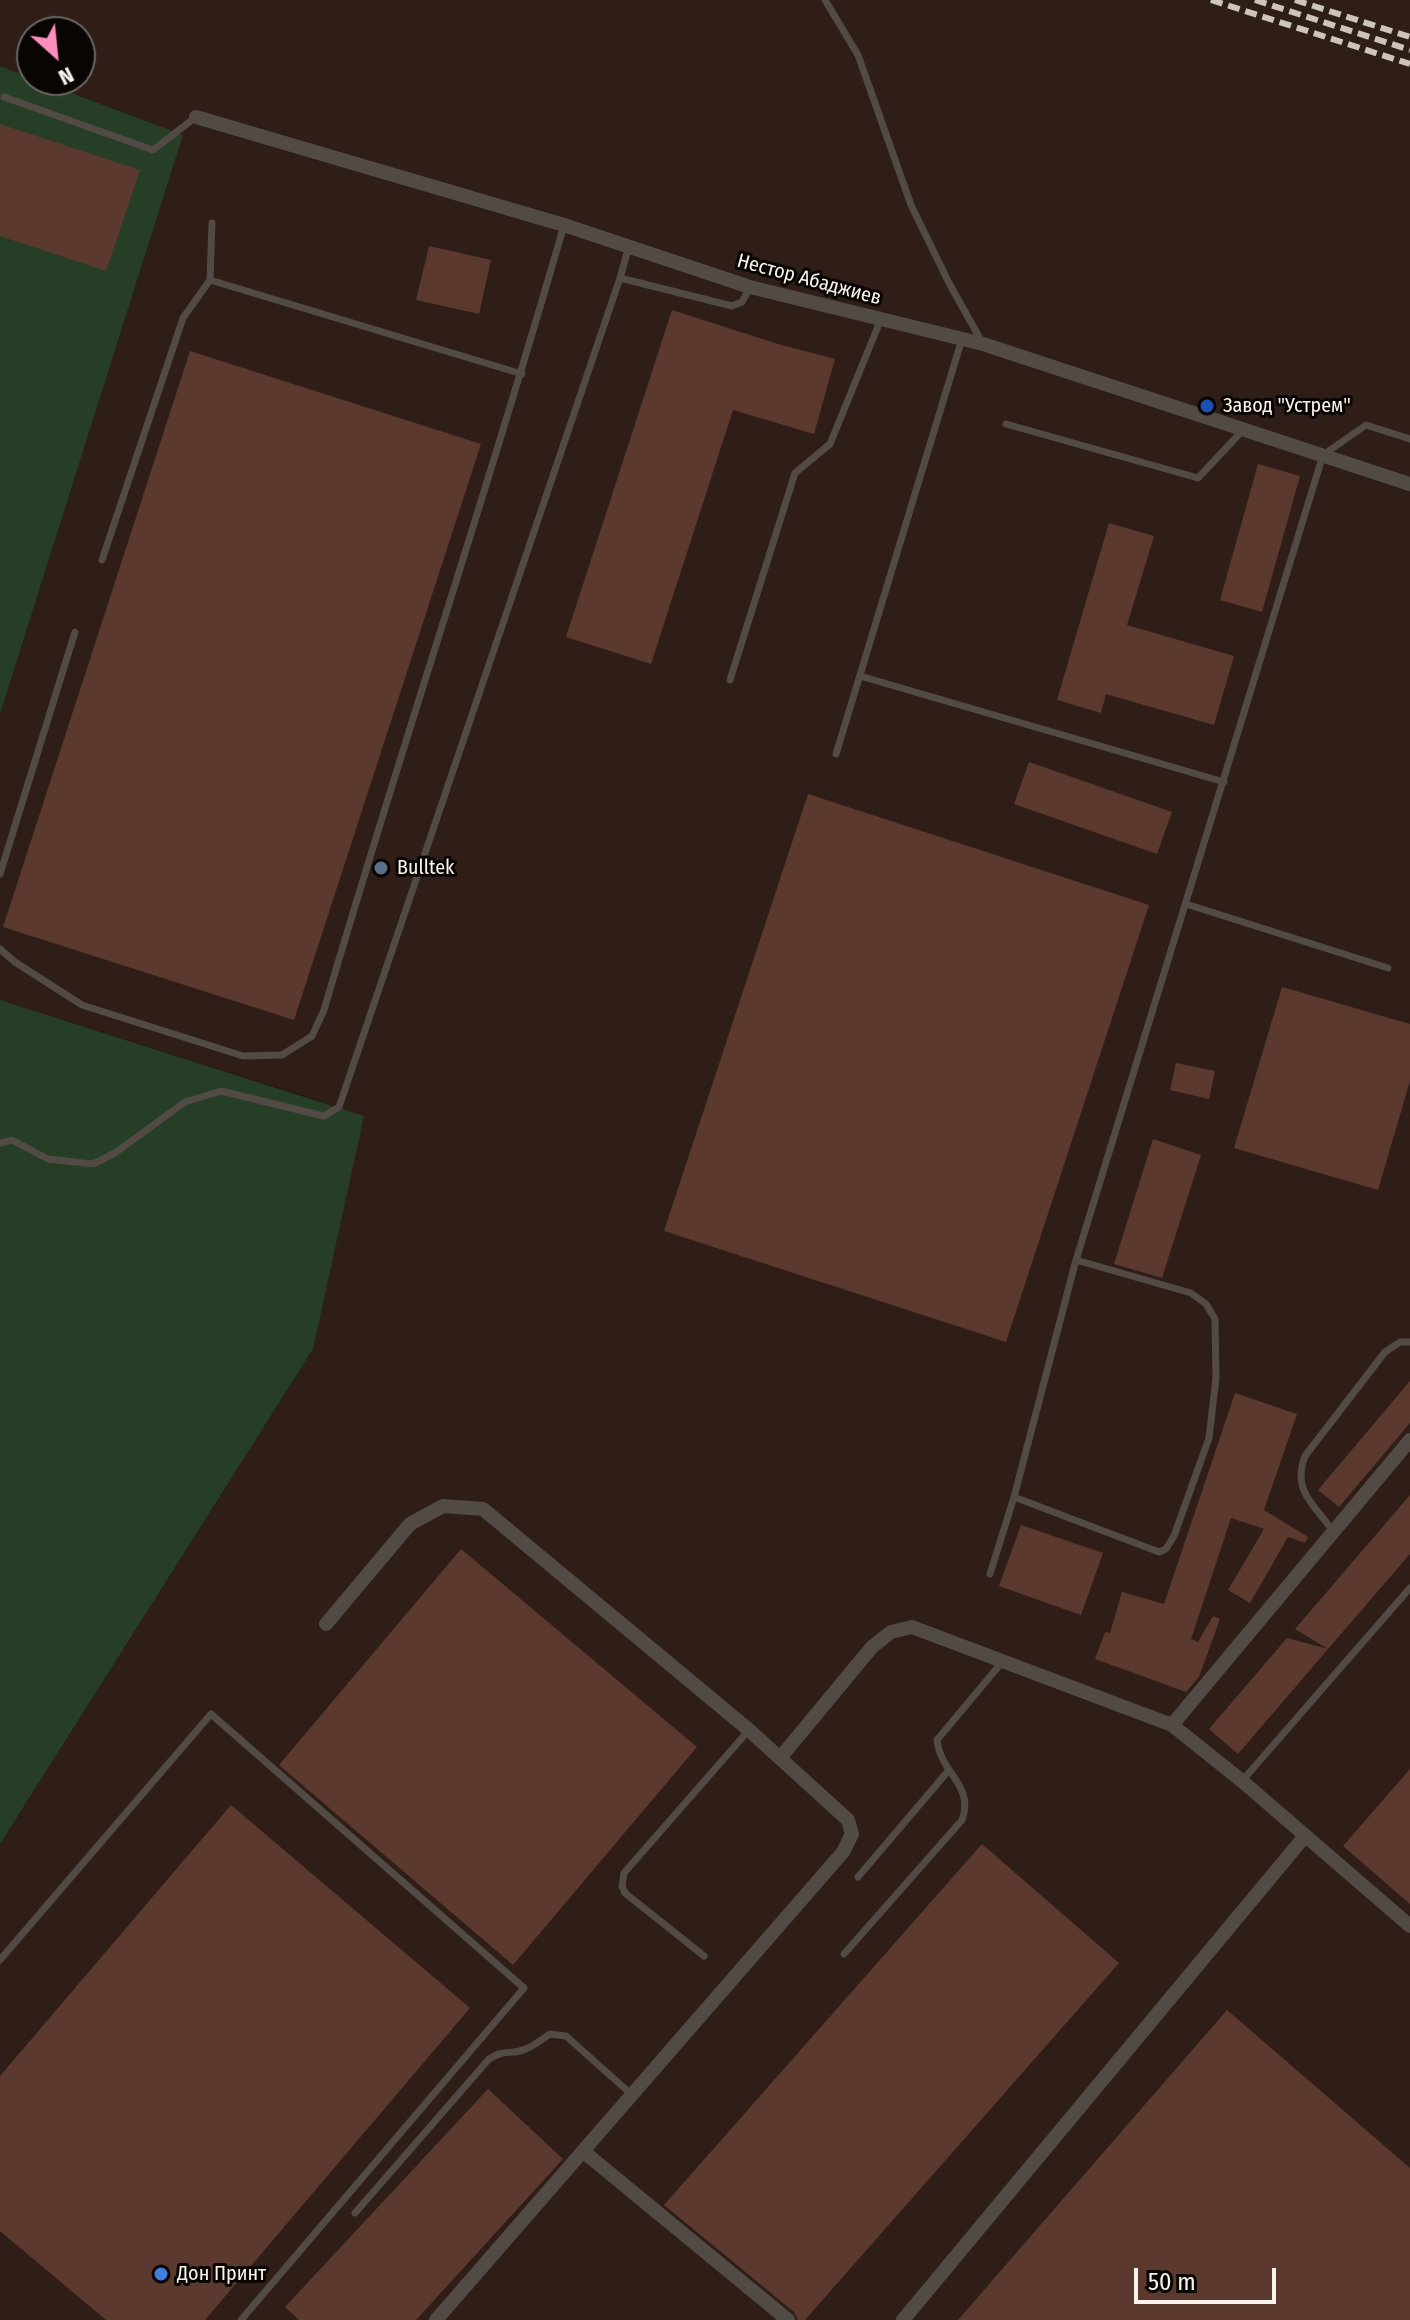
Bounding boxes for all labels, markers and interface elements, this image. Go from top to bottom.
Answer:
north arrow [16,16,96,96]
text: N [54,61,78,91]
street label: Нестор Абаджиев [734,249,884,311]
place label: Завод "Устрем" [1223,394,1351,418]
marker: Завод "Устрем" [1198,397,1216,415]
place label: Bulltek [397,856,454,880]
marker: Bulltek [372,859,390,877]
scale bar [1138,2252,1280,2302]
place label: Дон Принт [177,2262,266,2286]
marker: Дон Принт [152,2265,170,2283]
text: 50 m [1148,2268,1196,2296]

